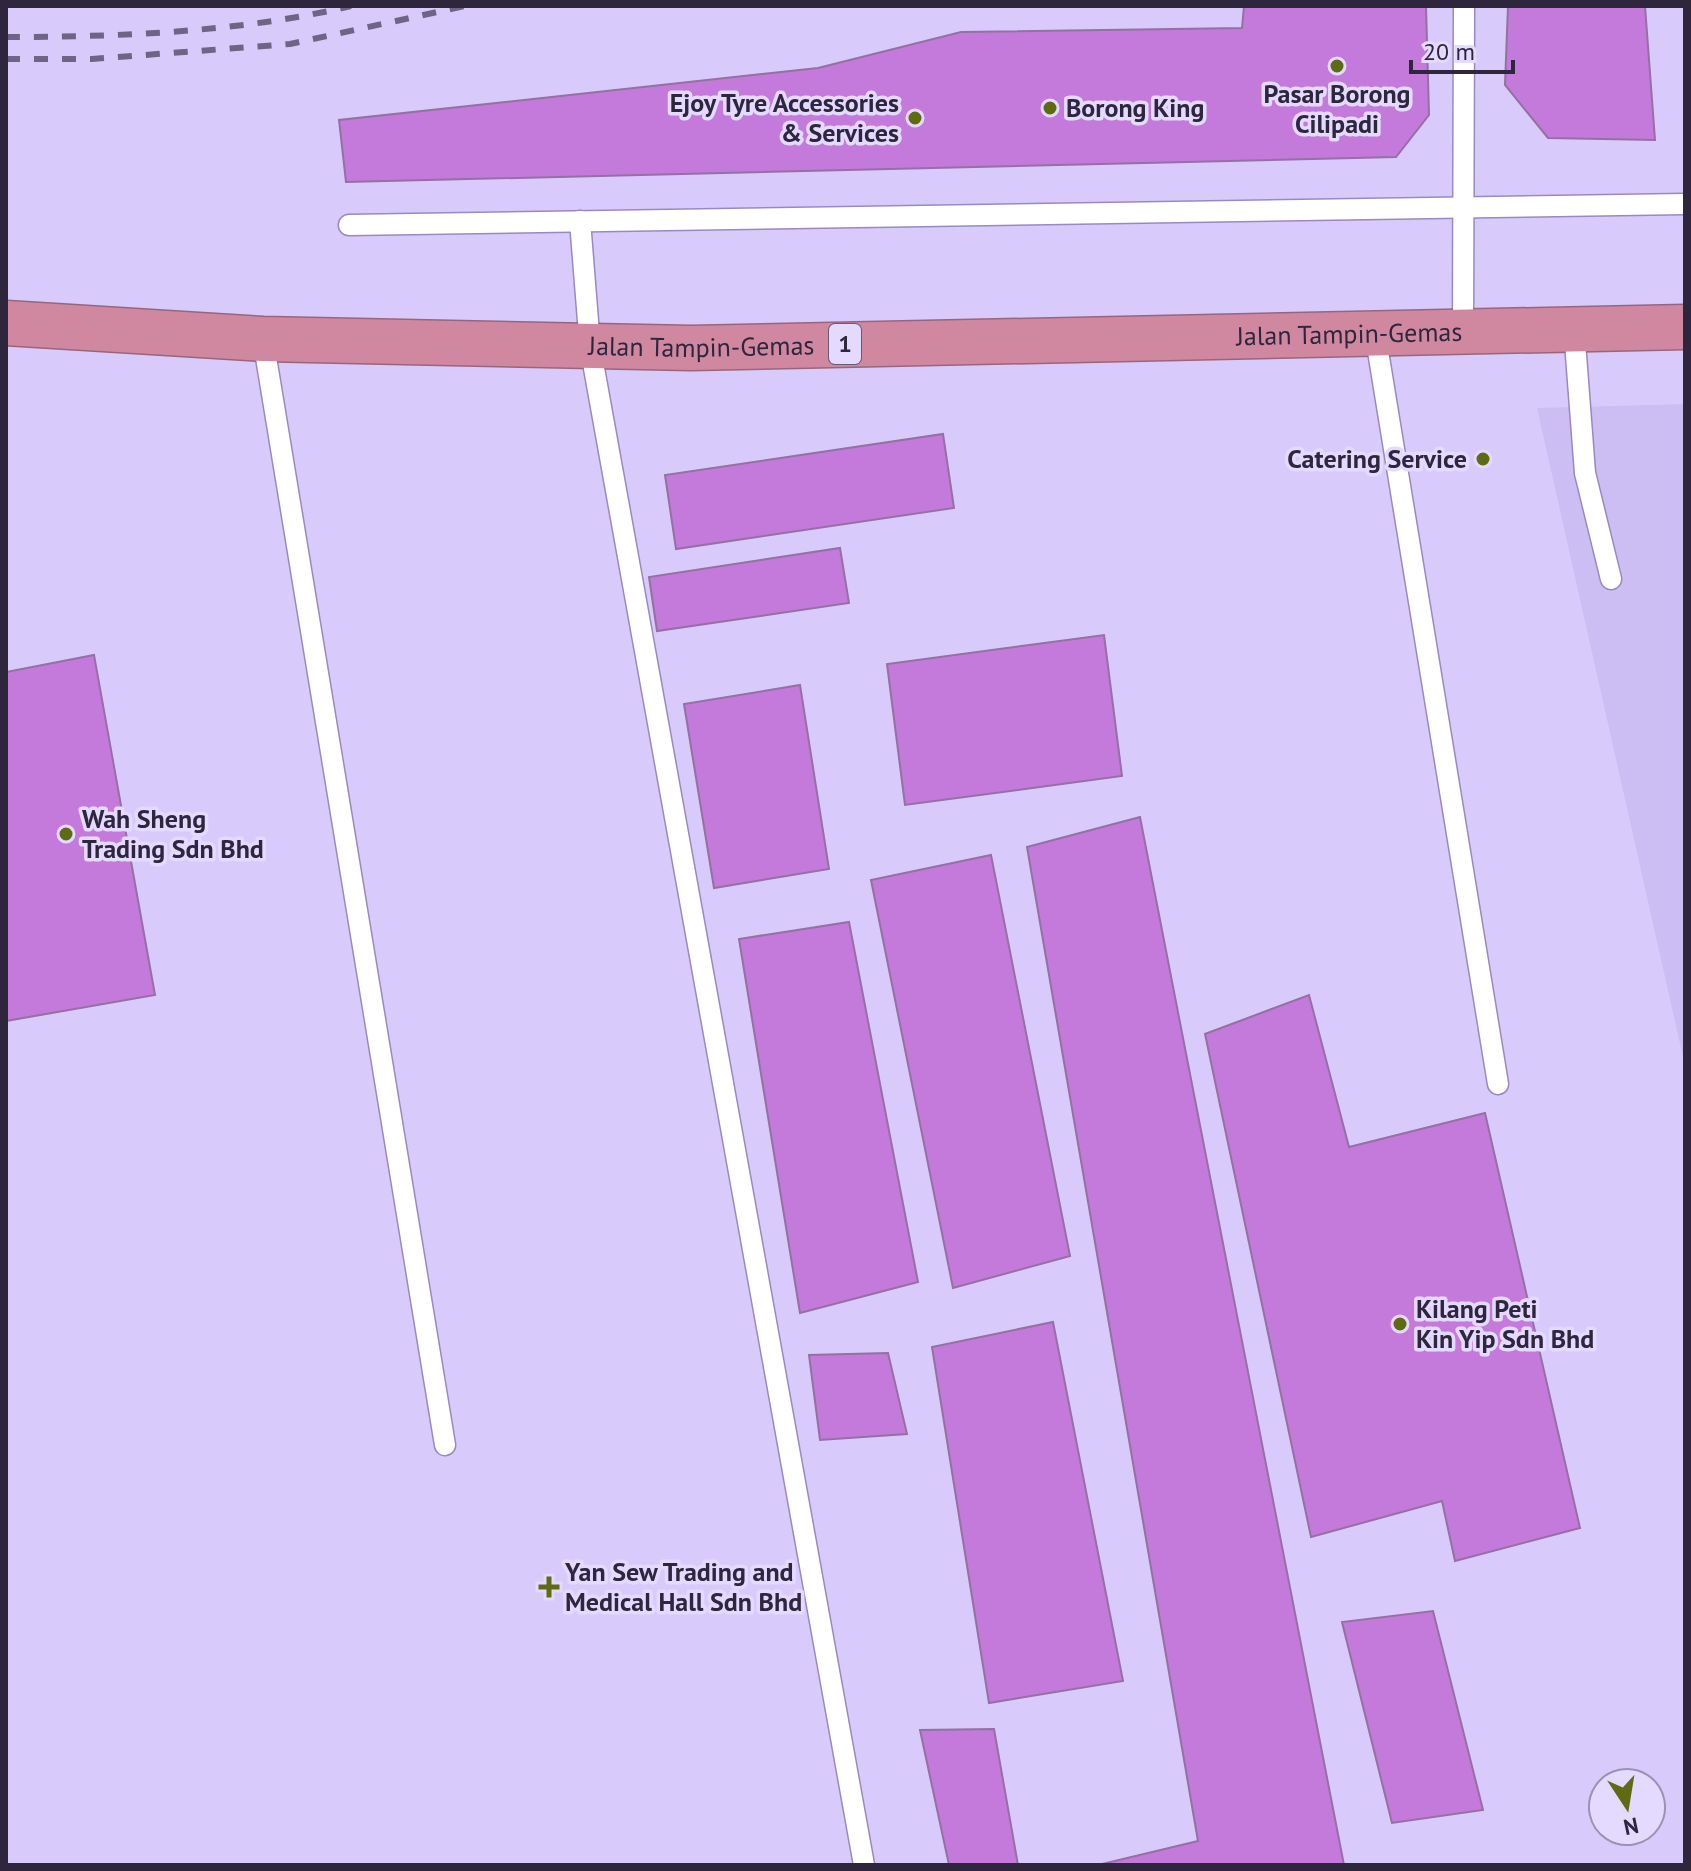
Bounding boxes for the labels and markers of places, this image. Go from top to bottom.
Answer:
marker: Pasar Borong Cilipadi [1328,57,1346,75]
place label: Pasar Borong Cilipadi [1263,77,1411,140]
place label: Ejoy Tyre Accessories & Services [670,86,899,149]
place label: Borong King [1066,91,1204,124]
marker: Borong King [1041,99,1059,117]
marker: Ejoy Tyre Accessories & Services [906,109,924,127]
place label: Catering Service [1287,442,1467,475]
marker: Catering Service [1474,450,1492,468]
place label: Wah Sheng Trading Sdn Bhd [82,802,264,865]
marker: Wah Sheng Trading Sdn Bhd [57,825,75,843]
place label: Kilang Peti Kin Yip Sdn Bhd [1416,1292,1594,1355]
marker: Kilang Peti Kin Yip Sdn Bhd [1391,1315,1409,1333]
place label: Yan Sew Trading and Medical Hall Sdn Bhd [564,1555,802,1618]
marker: Yan Sew Trading and Medical Hall Sdn Bhd [540,1578,558,1596]

